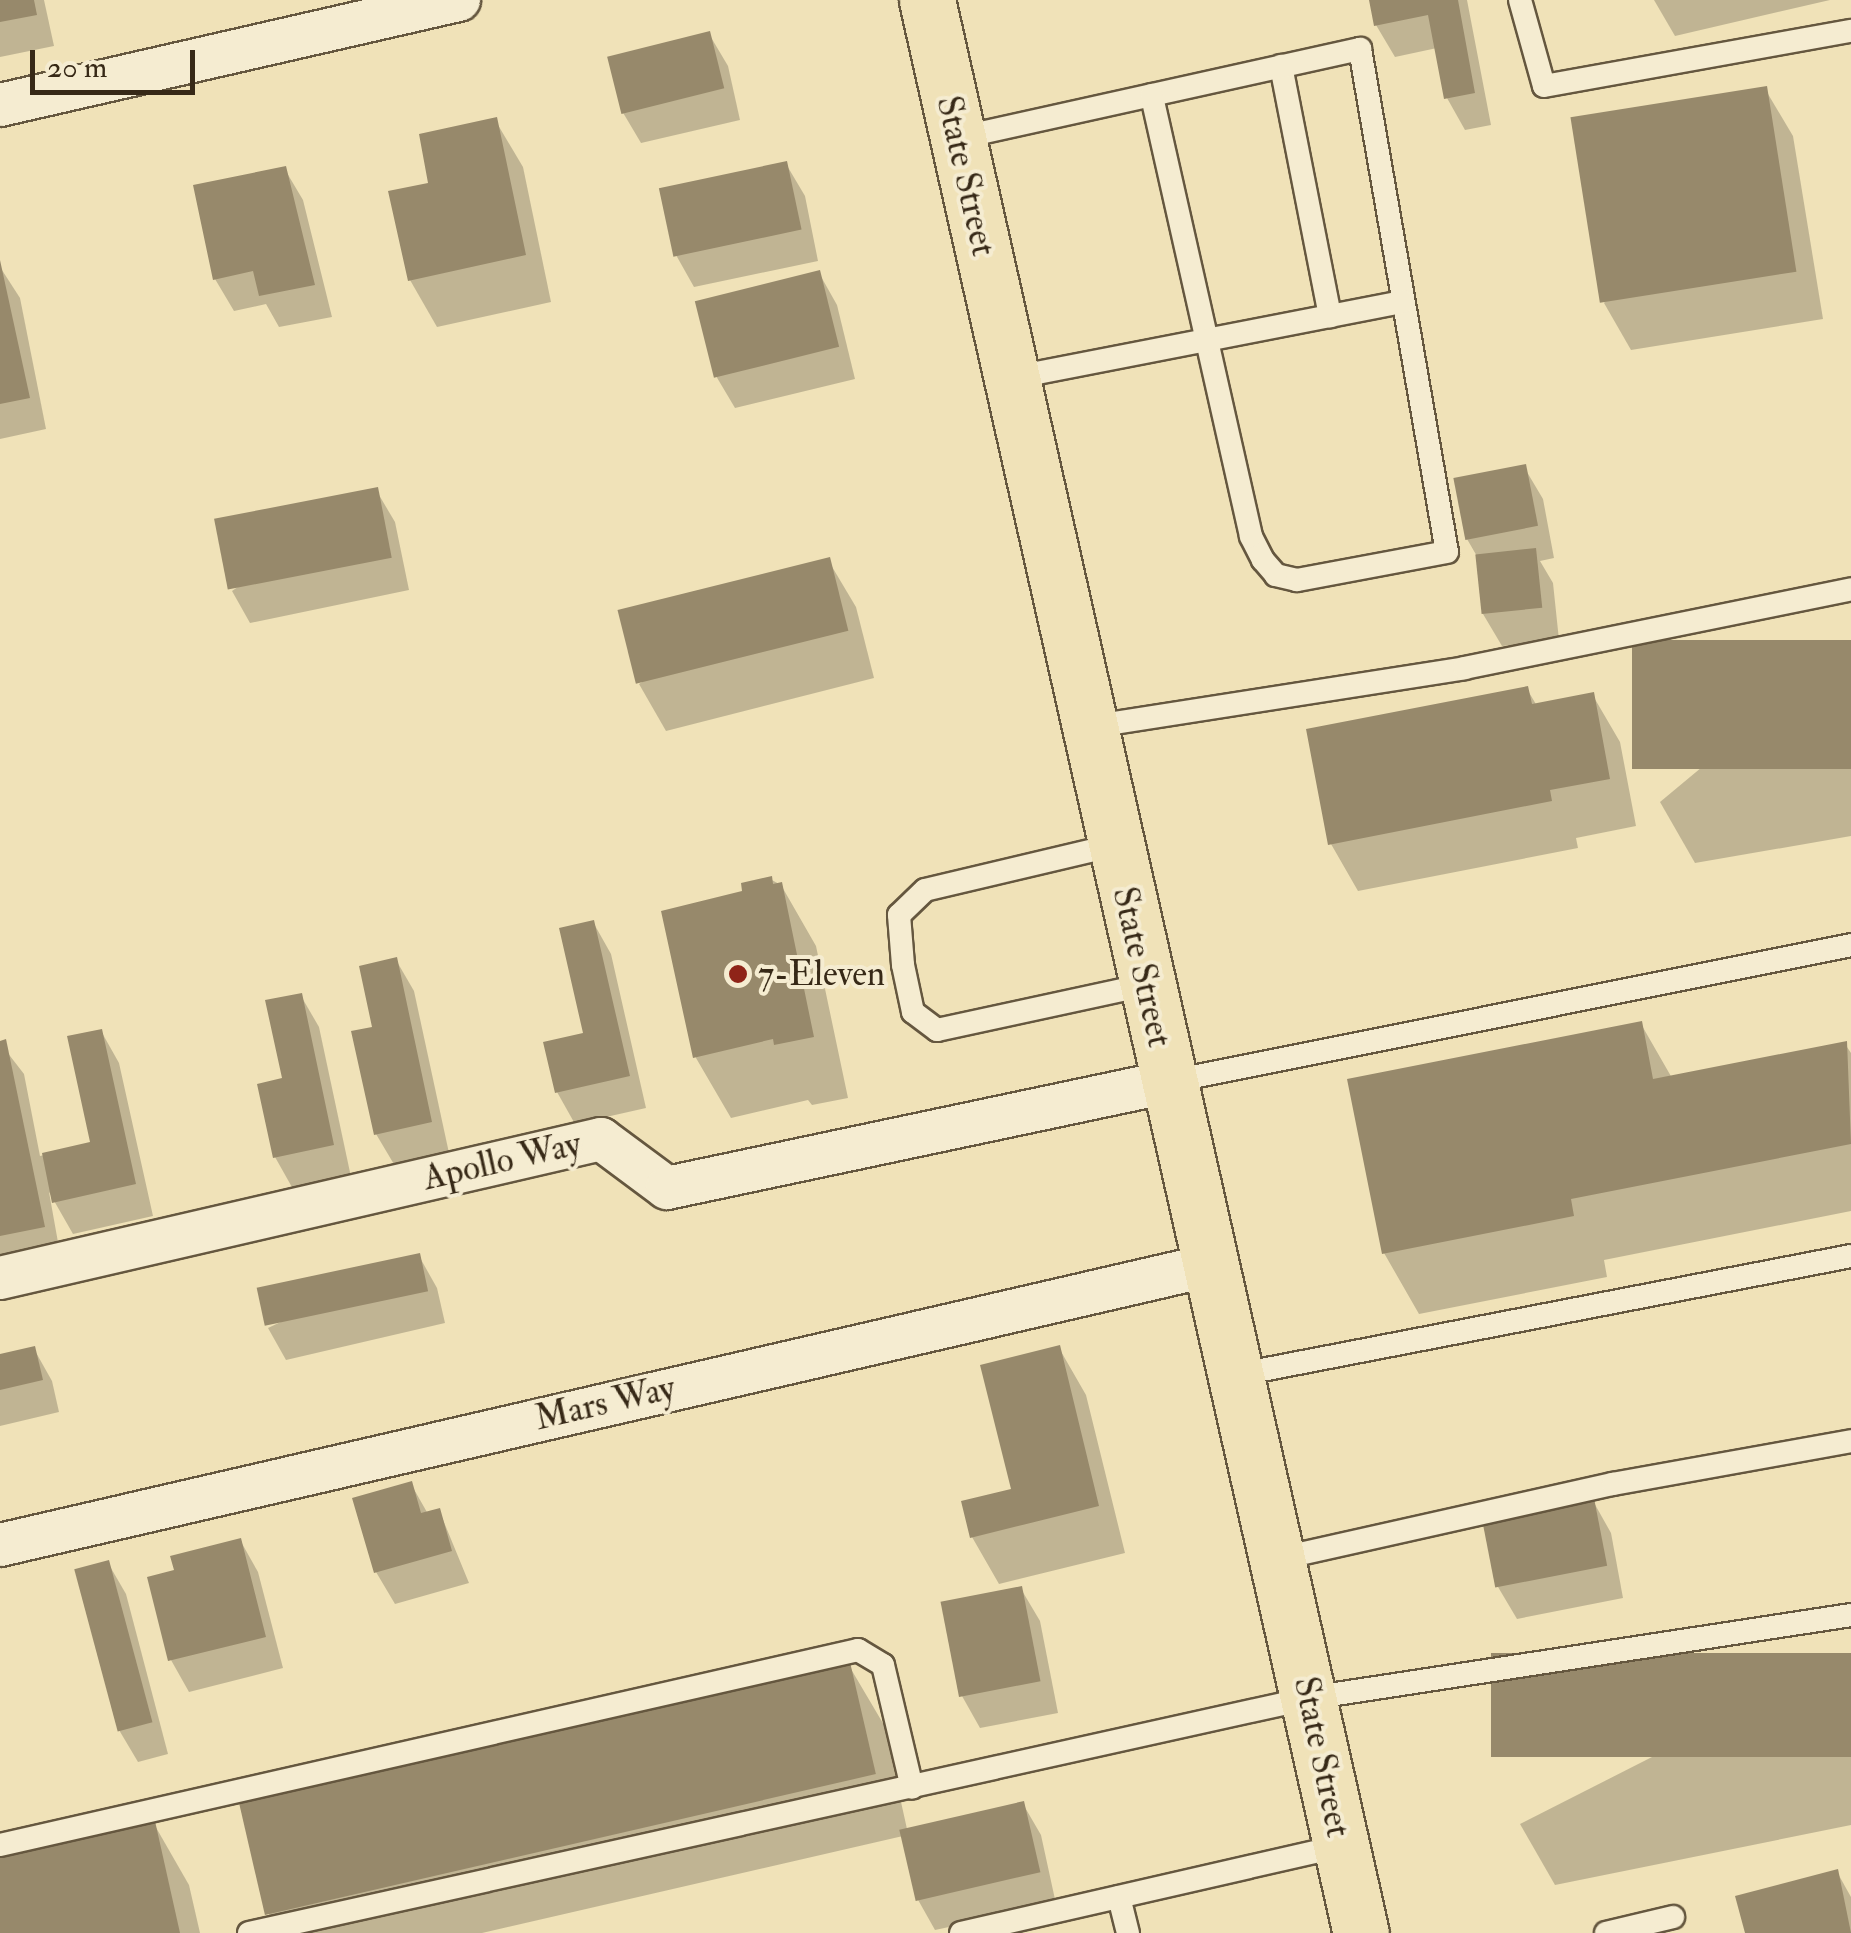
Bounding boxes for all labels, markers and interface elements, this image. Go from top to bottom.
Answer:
scale bar [35,30,200,92]
text: 20 m [47,49,107,86]
street label: State Street [927,92,1005,260]
street label: State Street [1103,883,1181,1051]
place label: 7-Eleven [758,953,885,995]
marker: 7-Eleven [727,963,749,985]
street label: Apollo Way [419,1122,585,1200]
street label: Mars Way [531,1367,679,1439]
street label: State Street [1285,1673,1359,1841]

